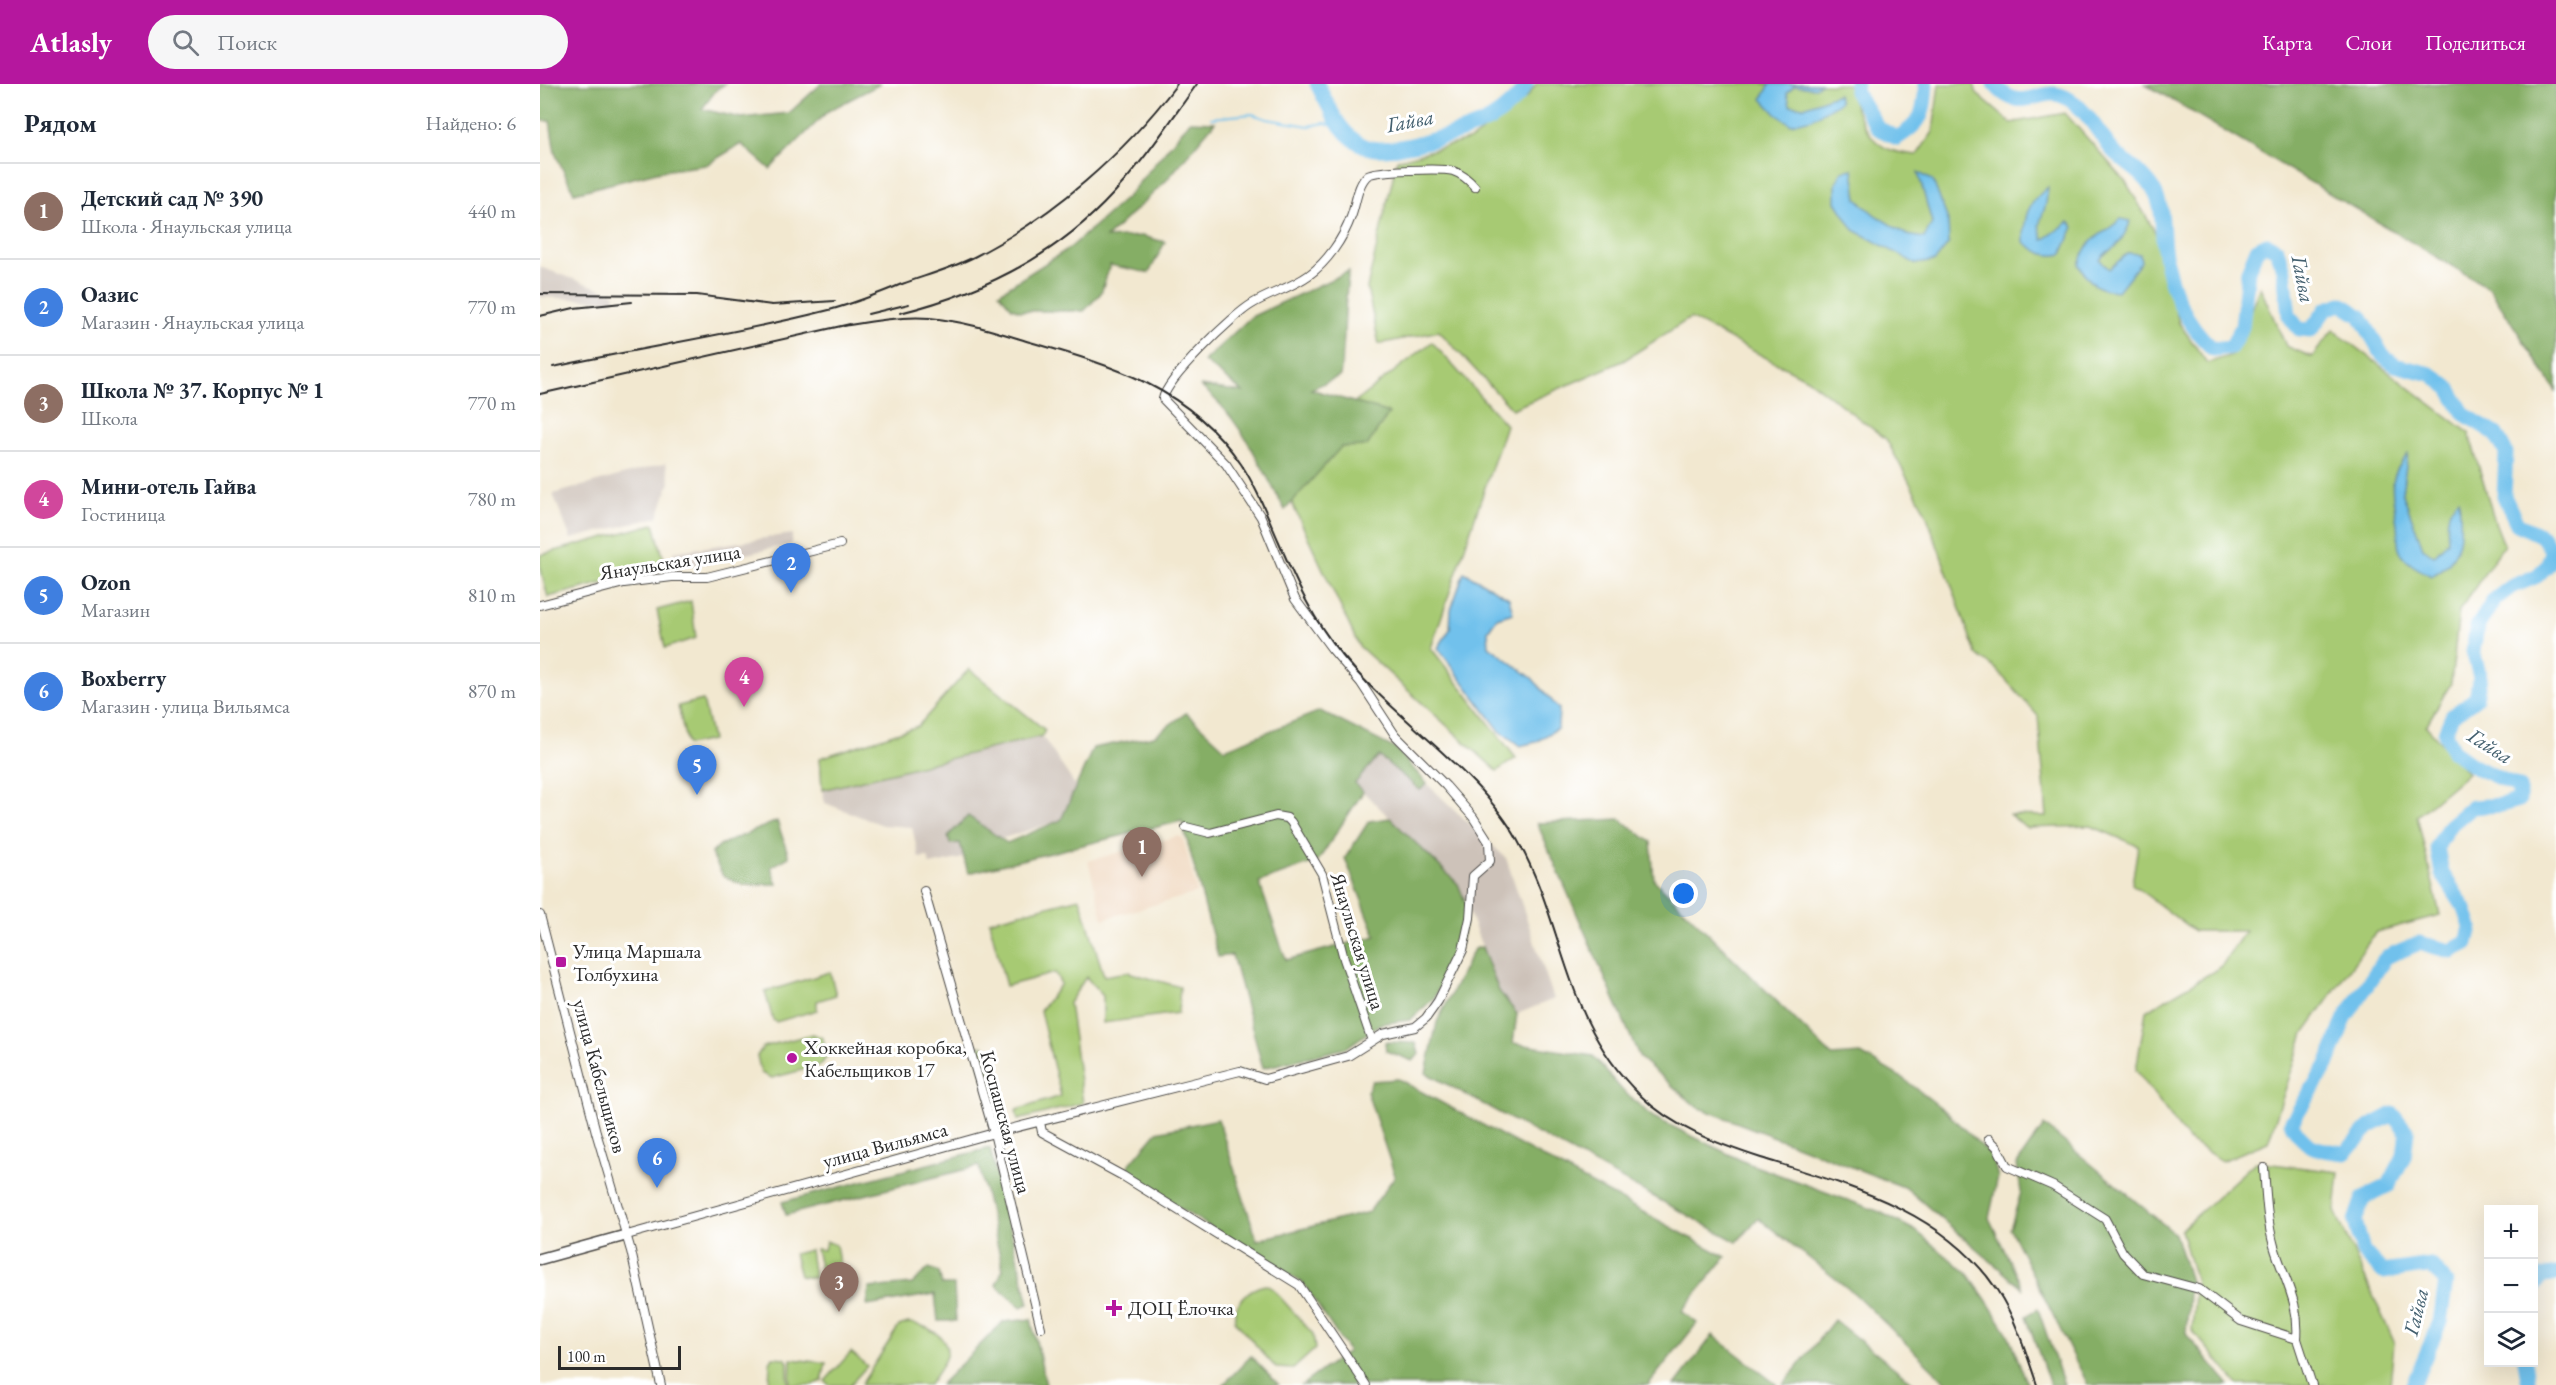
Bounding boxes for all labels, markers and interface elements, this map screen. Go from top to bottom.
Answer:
search box [148,15,568,69]
text: Atlasly [30,24,112,60]
icon: search [169,26,202,59]
text: Поиск [217,28,277,57]
text: Карта [2262,29,2312,56]
text: Слои [2345,29,2392,56]
text: Поделиться [2425,29,2526,56]
water label: Гайва [1383,103,1436,139]
text: Рядом [24,106,97,140]
text: Найдено: 6 [425,110,516,136]
text: Детский сад № 390 [81,184,263,213]
text: 1 [38,198,49,224]
text: 440 m [468,198,516,224]
text: Школа · Янаульская улица [81,213,292,239]
water label: Гайва [2285,252,2321,305]
text: Оазис [81,280,139,309]
text: 2 [38,294,49,320]
text: 770 m [468,294,516,320]
text: Магазин · Янаульская улица [81,309,304,335]
text: Школа № 37. Корпус № 1 [81,376,324,405]
text: 3 [38,390,49,416]
text: 770 m [468,390,516,416]
text: Школа [81,405,138,431]
text: Мини-отель Гайва [81,472,256,501]
text: 4 [38,486,49,512]
text: 780 m [468,486,516,512]
text: Гостиница [81,501,166,527]
street label: Янаульская улица [597,538,742,586]
pin: 2 [772,544,810,593]
text: Ozon [81,568,131,597]
text: 5 [38,582,49,608]
text: 810 m [468,582,516,608]
text: Магазин [81,597,150,623]
pin: 4 [724,658,764,707]
text: Boxberry [81,664,166,693]
text: 6 [38,678,49,704]
text: 870 m [468,678,516,704]
text: Магазин · улица Вильямса [81,693,290,719]
water label: Гайва [2462,721,2518,770]
pin: 5 [678,746,716,795]
pin: 1 [1122,828,1162,877]
street label: Янаульская улица [1324,868,1391,1013]
your location [1669,879,1698,908]
place label: Улица Маршала Толбухина [572,938,702,987]
marker: Улица Маршала Толбухина [554,955,568,969]
street label: улица Кабельщиков [567,996,633,1156]
place label: Хоккейная коробка, Кабельщиков 17 [803,1034,967,1083]
street label: Коспашская улица [974,1048,1038,1196]
marker: Хоккейная коробка, Кабельщиков 17 [785,1051,799,1065]
street label: улица Вильямса [820,1116,950,1174]
pin: 6 [638,1138,676,1188]
map controls [2484,1205,2538,1367]
button: + [2484,1205,2538,1259]
button: − [2484,1259,2538,1313]
pin: 3 [820,1262,858,1312]
water label: Гайва [2396,1285,2434,1339]
place label: ДОЦ Ёлочка [1128,1295,1234,1321]
marker: ДОЦ Ёлочка [1105,1299,1123,1317]
button: layers [2484,1313,2538,1367]
scale bar [558,1343,681,1370]
text: 100 m [567,1346,606,1367]

